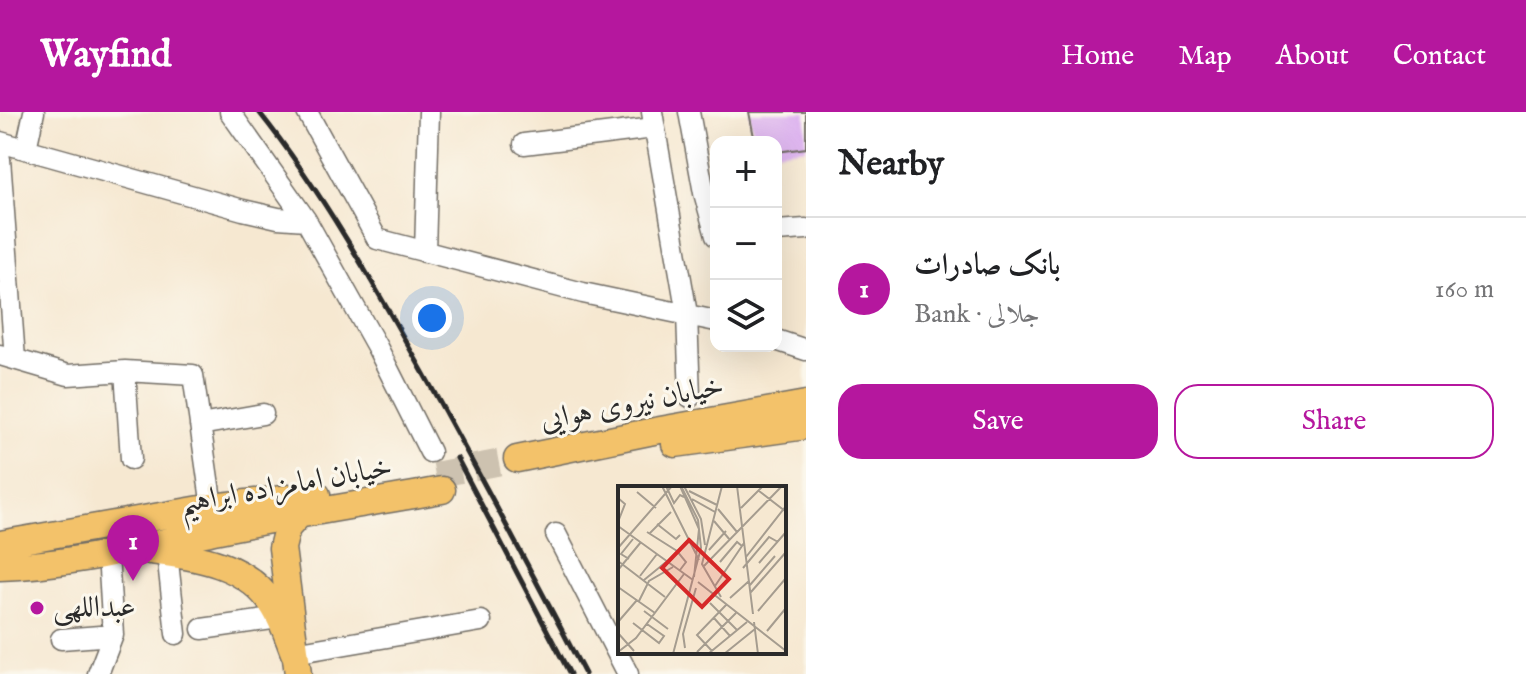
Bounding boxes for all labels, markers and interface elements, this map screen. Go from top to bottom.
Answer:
text: Wayfind [40,32,171,80]
text: Home [1061,39,1134,74]
text: Map [1178,39,1232,74]
text: About [1276,39,1349,74]
text: Contact [1393,39,1486,74]
map controls [710,136,782,352]
button: + [710,136,782,208]
text: Nearby [838,143,944,186]
button: − [710,208,782,280]
text: بانک صادرات [914,247,1060,285]
text: 1 [859,273,869,306]
text: 160 m [1435,273,1494,306]
button: layers [710,280,782,352]
your location [412,298,452,338]
text: Bank · جلالی [914,298,1040,331]
street label: خیابان نیروی هوایی [537,368,727,440]
button: Save [838,384,1158,459]
button: Share [1174,384,1494,459]
street label: خیابان امامزاده ابراهیم [177,449,397,531]
inset map [618,486,786,654]
pin: 1 [107,515,159,581]
place label: عبداللهی [53,589,136,627]
marker: عبداللهی [28,599,46,617]

